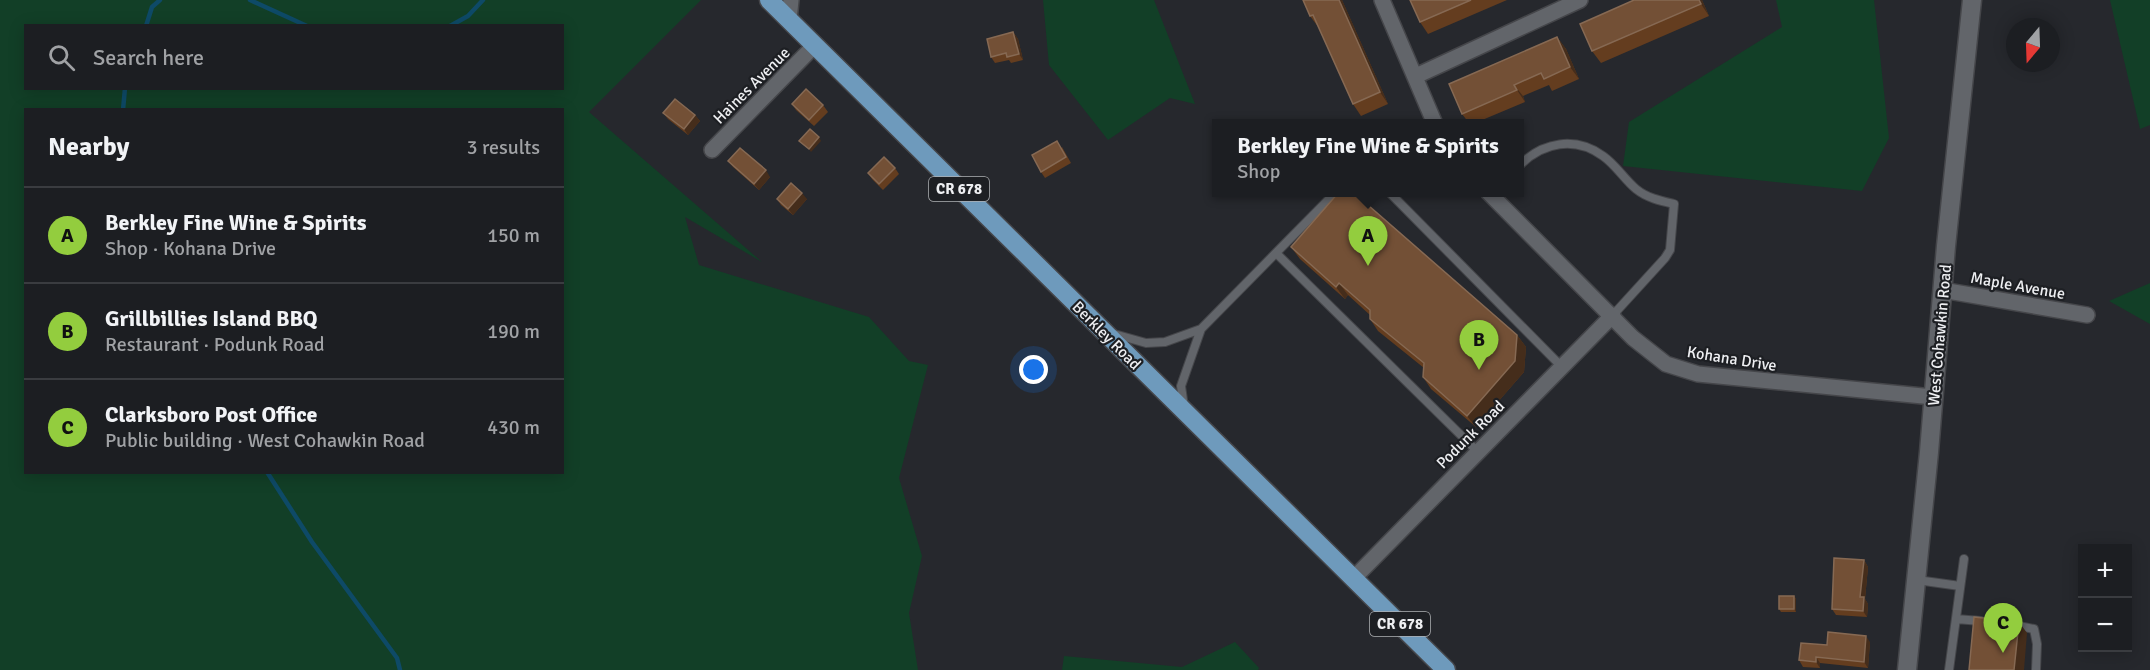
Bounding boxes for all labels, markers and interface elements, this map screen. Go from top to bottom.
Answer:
north arrow [2006,18,2060,72]
search box [24,24,564,90]
icon: search [45,41,78,74]
street label: Haines Avenue [709,43,794,128]
text: Search here [93,44,204,71]
popup [1212,119,1524,197]
text: Nearby [48,131,129,163]
text: Berkley Fine Wine & Spirits [1237,132,1499,159]
text: 3 results [467,135,540,160]
text: Shop [1237,159,1280,184]
road number: CR 678 [929,177,989,201]
text: Berkley Fine Wine & Spirits [105,209,367,236]
pin: A [1348,216,1388,266]
text: A [61,223,74,248]
text: 150 m [487,223,540,248]
text: Shop · Kohana Drive [105,236,276,261]
street label: West Cohawkin Road [1924,264,1956,407]
street label: Maple Avenue [1969,268,2067,304]
street label: Berkley Road [1068,297,1145,374]
text: Grillbillies Island BBQ [105,305,318,332]
text: B [61,319,74,344]
text: 190 m [487,319,540,344]
pin: B [1460,320,1498,370]
text: Restaurant · Podunk Road [105,332,325,357]
street label: Kohana Drive [1686,342,1778,376]
your location [1019,355,1048,384]
street label: Podunk Road [1432,396,1509,473]
text: Clarksboro Post Office [105,401,318,428]
text: C [61,415,74,440]
text: 430 m [487,415,540,440]
text: Public building · West Cohawkin Road [105,428,425,453]
map controls [2078,544,2132,652]
button: + [2078,544,2132,598]
button: − [2078,598,2132,652]
pin: C [1984,604,2022,653]
road number: CR 678 [1370,612,1430,636]

